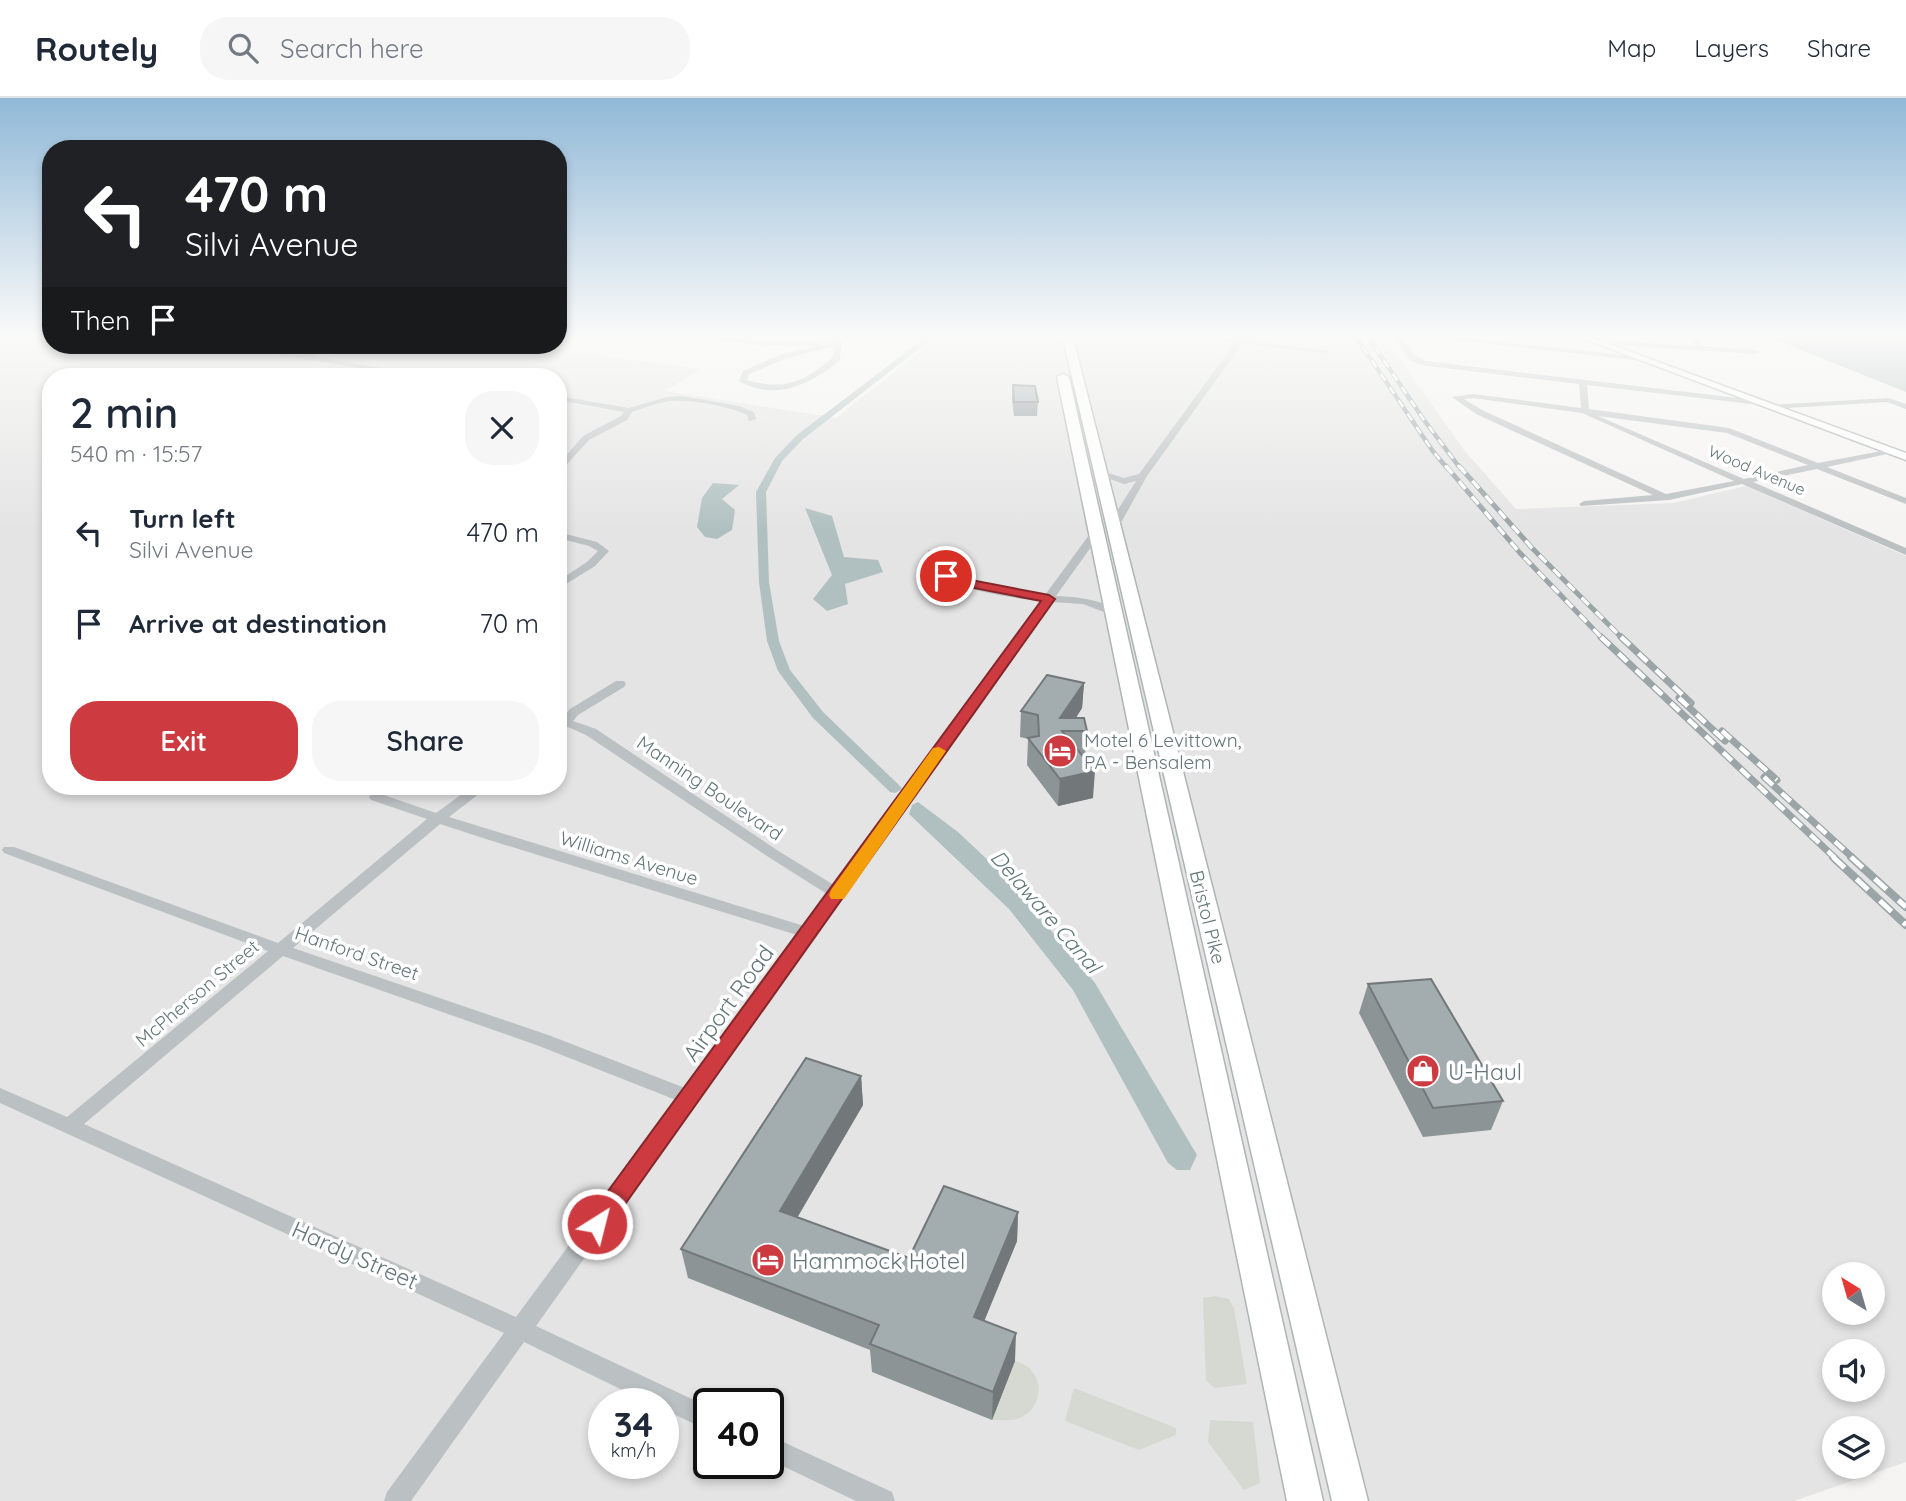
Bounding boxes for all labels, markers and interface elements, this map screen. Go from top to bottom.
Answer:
search box [200,17,690,80]
text: Routely [35,28,158,69]
icon: search [224,29,262,67]
text: Search here [280,32,424,65]
text: Map [1607,33,1656,63]
text: Layers [1694,33,1769,63]
text: Share [1807,33,1871,63]
text: 470 m [185,163,328,224]
icon: left [70,168,161,259]
text: Silvi Avenue [185,224,358,264]
icon: arrive [144,301,182,339]
text: Then [70,304,130,337]
text: 2 min [70,386,178,439]
button: close [465,391,539,465]
text: 540 m · 15:57 [70,439,202,468]
street label: Wood Avenue [1706,441,1808,499]
text: Turn left [129,502,236,535]
icon: left [70,514,108,552]
text: 470 m [466,516,539,549]
text: Silvi Avenue [129,535,254,564]
pin [916,546,976,606]
icon: arrive [927,557,965,595]
icon: arrive [70,605,108,643]
text: Arrive at destination [129,607,387,640]
text: 70 m [479,607,539,640]
button: Exit [70,701,298,781]
button: Share [312,701,539,781]
place label: Motel 6 Levittown, PA - Bensalem [1084,728,1242,774]
street label: Manning Boulevard [633,730,787,846]
hotel icon: Motel 6 Levittown, PA - Bensalem [1041,732,1079,770]
street label: Williams Avenue [557,826,701,890]
water label: Delaware Canal [985,844,1108,979]
street label: Bristol Pike [1185,868,1231,966]
street label: Hanford Street [292,921,422,985]
street label: McPherson Street [130,934,264,1052]
street label: Airport Road [676,939,780,1067]
shop icon: U-Haul [1404,1052,1442,1090]
place label: U-Haul [1448,1057,1522,1086]
position arrow [560,1187,634,1261]
street label: Hardy Street [287,1214,423,1296]
hotel icon: Hammock Hotel [749,1241,787,1279]
place label: Hammock Hotel [792,1246,965,1275]
north arrow [1822,1262,1885,1325]
map controls [1822,1262,1885,1479]
button: sound [1822,1339,1885,1402]
speed limit sign: 40 [693,1388,784,1479]
text: 34 [614,1402,653,1446]
button: layers [1822,1416,1885,1479]
text: km/h [611,1439,656,1462]

